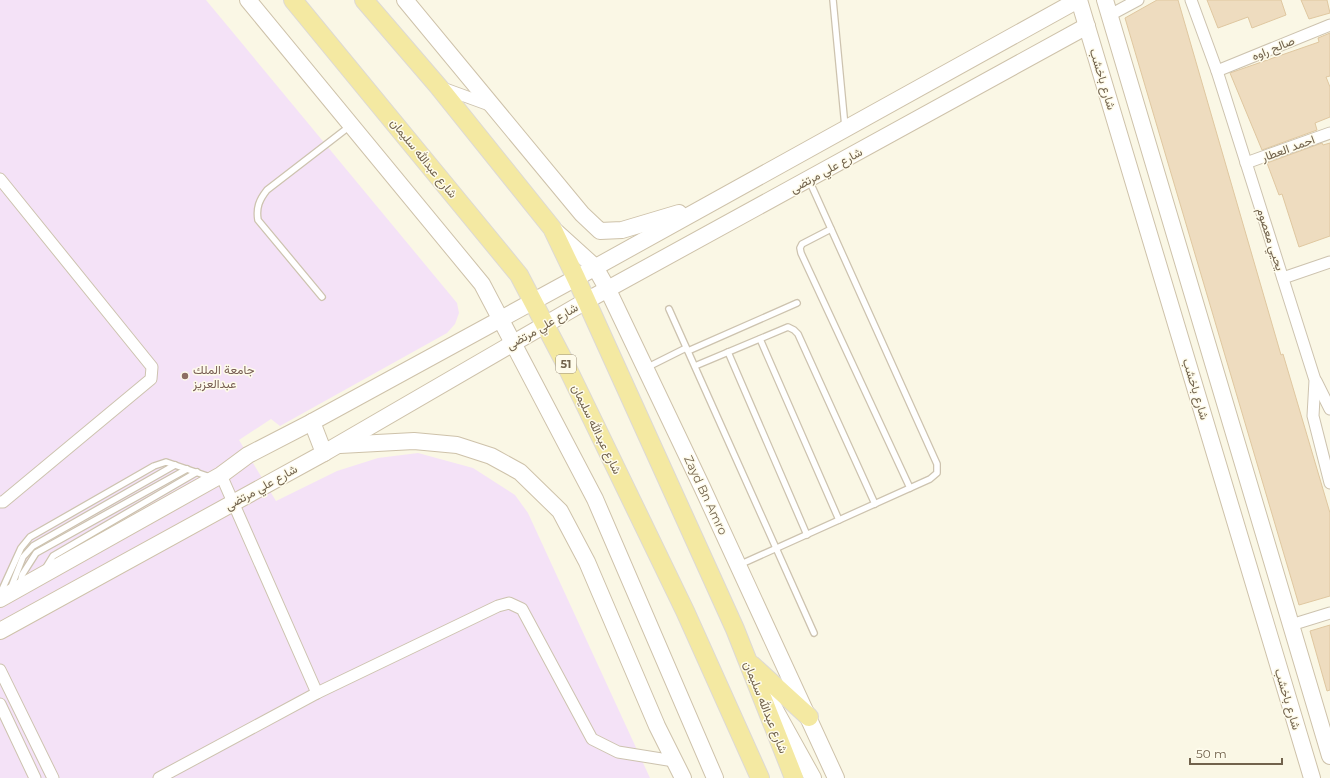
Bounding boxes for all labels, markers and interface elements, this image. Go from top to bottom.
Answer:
street label: صالح راوه [1249,33,1297,65]
street label: شارع باخشب [1085,47,1119,112]
street label: شارع عبدالله سليمان [386,115,461,202]
street label: احمد العطار [1258,131,1317,166]
street label: شارع علي مرتضى [787,144,866,199]
street label: يحيي معصوم [1251,206,1288,273]
street label: شارع علي مرتضى [503,299,582,355]
road number: 51 [556,355,576,373]
street label: شارع باخشب [1178,357,1212,422]
place label: جامعة الملك عبدالعزيز [192,362,255,392]
marker: جامعة الملك عبدالعزيز [180,371,190,381]
street label: شارع عبدالله سليمان [567,382,625,477]
street label: Zayd Bn Amro [681,453,731,537]
street label: شارع علي مرتضى [222,461,301,516]
street label: شارع عبدالله سليمان [739,659,791,756]
street label: شارع باخشب [1270,667,1304,732]
scale bar [1190,740,1282,766]
text: 50 m [1196,746,1227,761]

